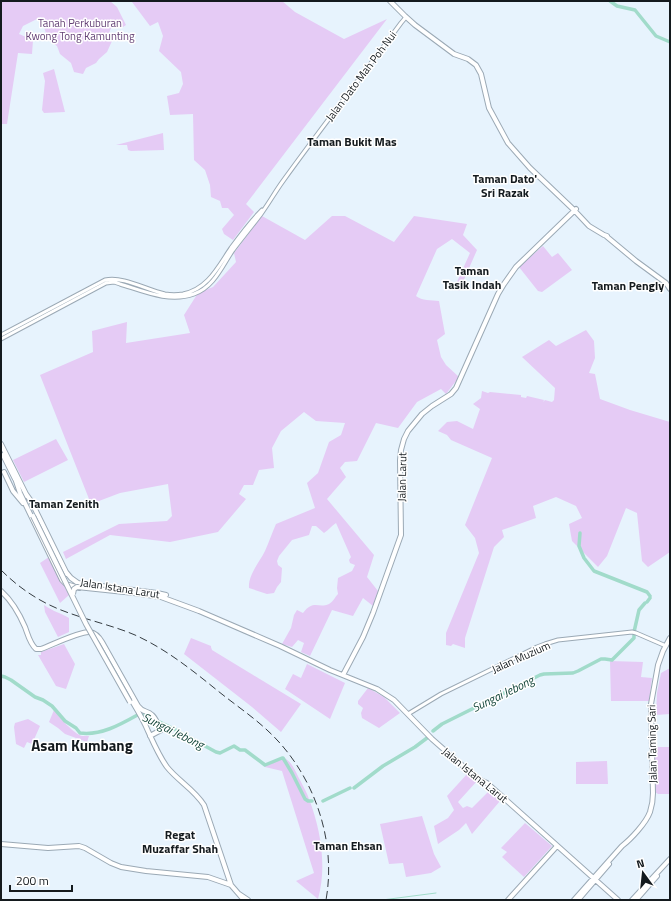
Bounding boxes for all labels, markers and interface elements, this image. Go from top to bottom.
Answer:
park label: Tanah Perkuburan Kwong Tong Kamunting [25,15,135,44]
street label: Jalan Dato Mah Poh Nui [322,28,400,124]
district label: Taman Bukit Mas [307,132,397,151]
district label: Taman Dato' Sri Razak [473,169,537,202]
district label: Taman Tasik Indah [443,261,501,294]
district label: Taman Pengly [592,276,664,295]
street label: Jalan Larut [394,452,410,502]
district label: Taman Zenith [29,494,99,513]
street label: Jalan Istana Larut [79,574,161,602]
street label: Jalan Muzium [489,637,553,677]
water label: Sungai Jebong [469,670,538,717]
street label: Jalan Taming Sari [643,705,661,783]
water label: Sungai Jebong [139,707,209,754]
district label: Asam Kumbang [31,734,133,757]
street label: Jalan Istana Larut [439,743,511,807]
district label: Regat Muzaffar Shah [142,825,218,858]
district label: Taman Ehsan [314,836,382,855]
north arrow [623,853,663,893]
text: N [635,855,646,872]
scale bar [10,867,72,893]
text: 200 m [16,871,49,890]

